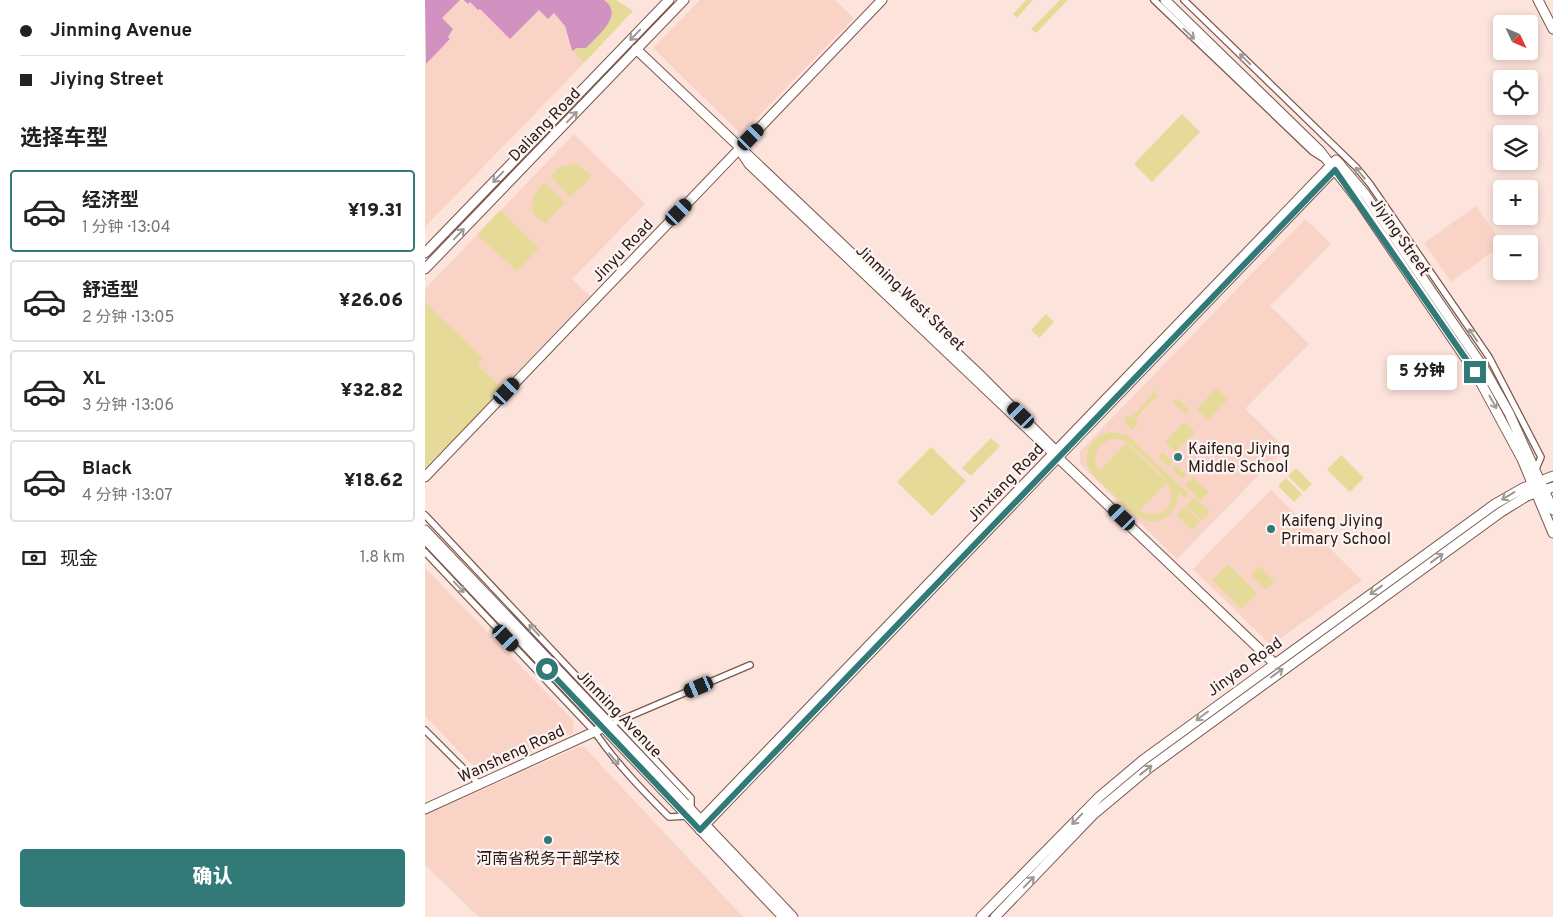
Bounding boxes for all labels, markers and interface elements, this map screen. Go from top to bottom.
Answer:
north arrow [1493,15,1537,60]
map controls [1493,15,1538,280]
text: Jinming Avenue [50,19,192,43]
one-way arrow [1183,28,1196,40]
one-way arrow [629,29,641,41]
one-way arrow [1239,53,1251,65]
text: Jiying Street [50,68,164,92]
button: locate [1493,70,1538,115]
street label: Daliang Road [505,84,586,166]
one-way arrow [565,111,578,123]
car [735,121,766,153]
button: layers [1493,125,1538,170]
text: 选择车型 [20,126,108,153]
one-way arrow [1355,166,1366,179]
one-way arrow [492,171,504,184]
button: + [1493,180,1538,225]
icon: car [22,189,67,234]
text: 经济型 [82,189,139,213]
street label: Jiying Street [1365,194,1434,280]
car [663,196,694,228]
text: ¥19.31 [348,199,403,223]
street label: Jinyu Road [588,216,658,287]
text: 1 分钟 · 13:04 [82,218,171,238]
one-way arrow [453,228,465,240]
button: − [1493,235,1538,280]
street label: Jinming West Street [851,241,968,356]
icon: car [22,279,67,324]
text: 舒适型 [82,279,139,303]
text: ¥26.06 [339,289,403,313]
text: 2 分钟 · 13:05 [82,308,174,328]
one-way arrow [1468,328,1478,342]
callout: 5 分钟 [1387,354,1457,390]
route end [1464,361,1486,383]
text: 5 分钟 [1399,362,1445,382]
text: XL [82,367,105,391]
icon: car [22,369,67,414]
car [491,375,522,407]
text: ¥32.82 [341,379,403,403]
one-way arrow [1489,394,1498,409]
text: 3 分钟 · 13:06 [82,396,174,416]
car [1004,399,1037,431]
street label: Jinxiang Road [964,440,1049,527]
place label: Kaifeng Jiying Middle School [1188,440,1290,478]
marker: Kaifeng Jiying Middle School [1172,451,1184,463]
text: Black [82,457,132,481]
icon: car [22,459,67,504]
text: ¥18.62 [344,469,403,493]
text: 4 分钟 · 13:07 [82,486,173,506]
one-way arrow [1502,491,1516,501]
car [1106,501,1138,533]
place label: Kaifeng Jiying Primary School [1281,512,1391,550]
marker: Kaifeng Jiying Primary School [1265,523,1277,535]
icon: cash [20,544,48,572]
text: 现金 [60,548,98,572]
text: 1.8 km [360,548,405,568]
one-way arrow [1430,553,1444,563]
one-way arrow [453,581,465,594]
one-way arrow [1369,585,1383,595]
car [490,622,521,654]
one-way arrow [528,624,540,637]
street label: Jinyao Road [1204,634,1287,702]
route start [536,658,558,680]
street label: Jinming Avenue [572,666,666,763]
one-way arrow [1270,668,1284,678]
car [682,674,715,700]
one-way arrow [1195,711,1209,721]
street label: Wansheng Road [455,721,568,788]
one-way arrow [609,753,620,766]
one-way arrow [1139,765,1153,775]
one-way arrow [1070,813,1083,825]
marker: 河南省税务干部学校 [542,834,554,846]
button: 确认 [20,849,405,907]
place label: 河南省税务干部学校 [476,850,620,870]
one-way arrow [1023,876,1035,888]

